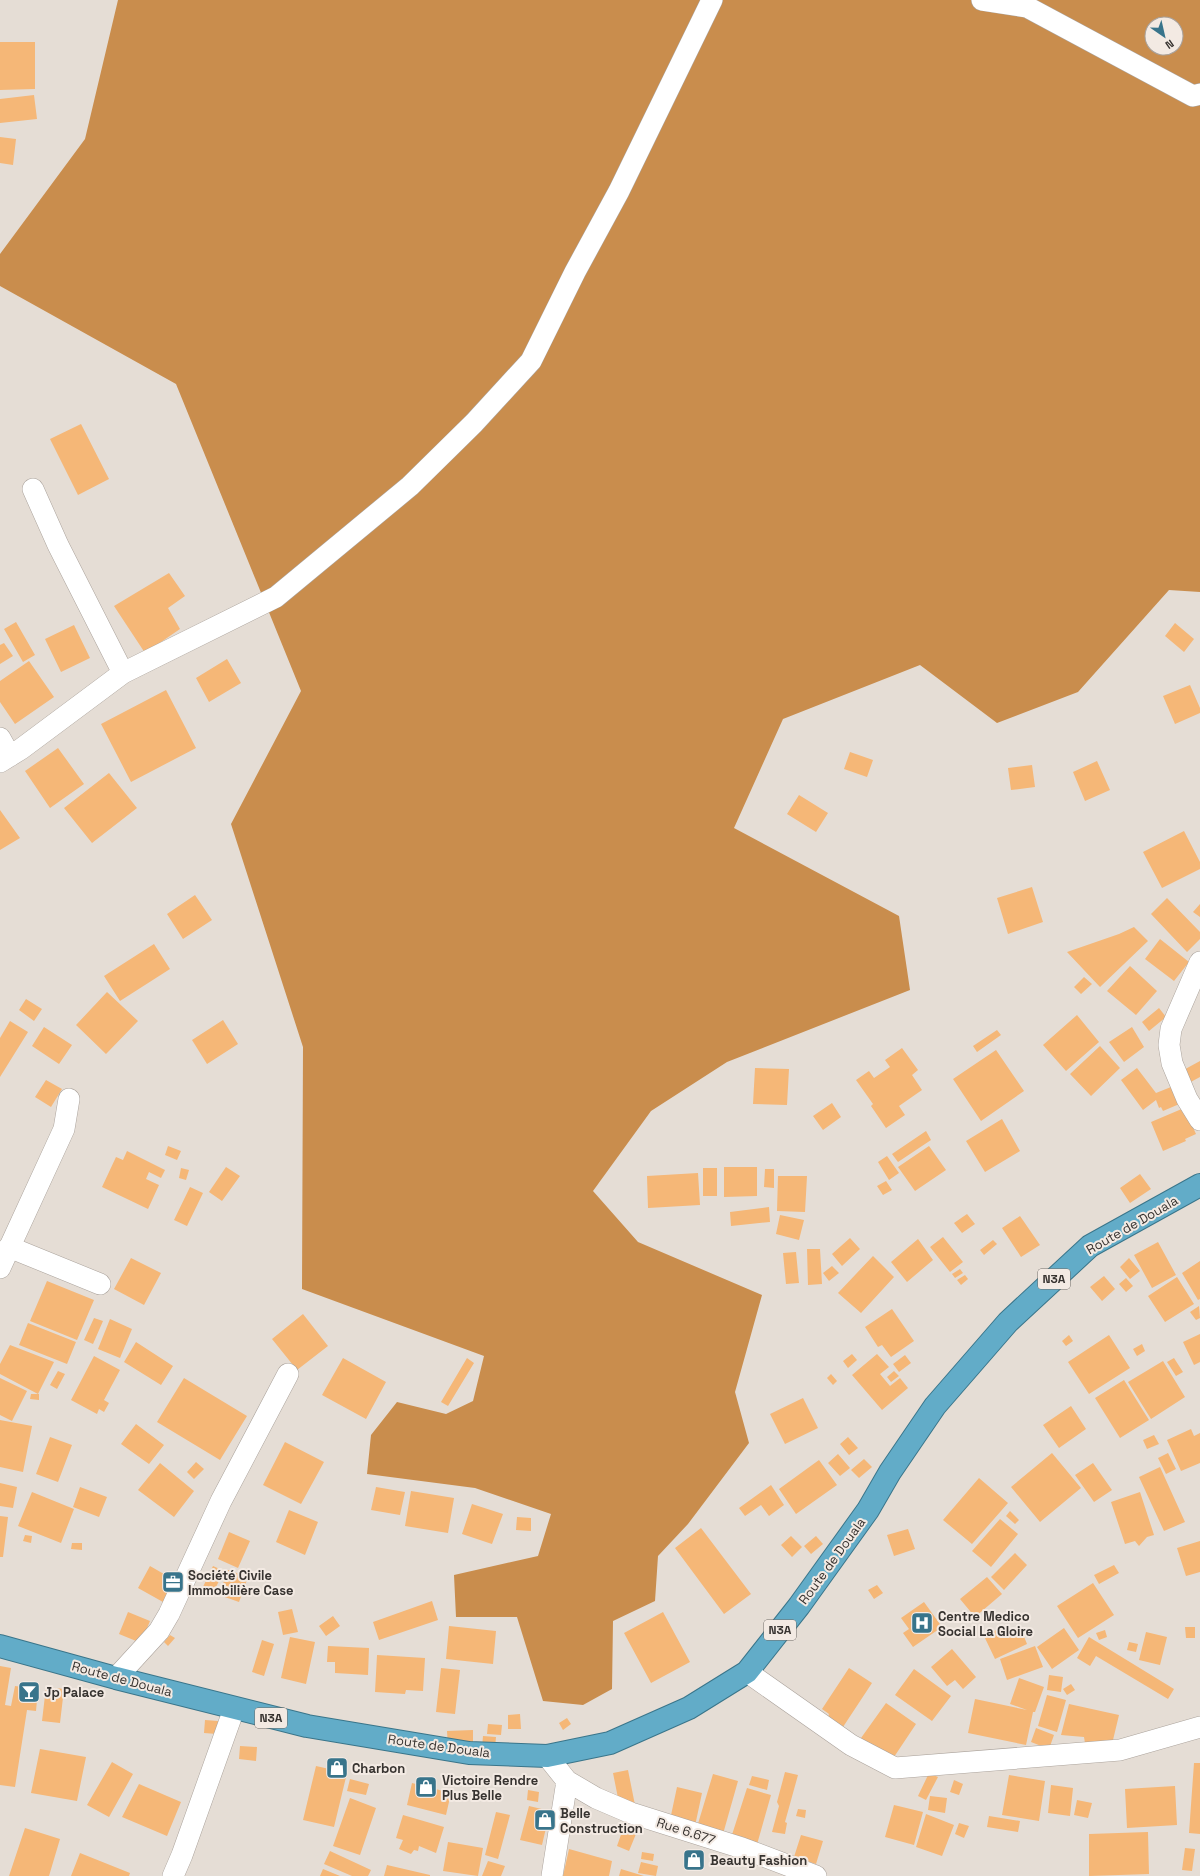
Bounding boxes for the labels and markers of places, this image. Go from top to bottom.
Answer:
place label: Société Civile Immobilière Case [188,1567,294,1599]
office icon: Société Civile Immobilière Case [160,1569,186,1595]
place label: Centre Medico Social La Gloire [938,1608,1033,1640]
hospital icon: Centre Medico Social La Gloire [909,1610,935,1636]
bar icon: Jp Palace [16,1679,42,1705]
place label: Jp Palace [44,1684,104,1701]
shop icon: Charbon [324,1755,350,1781]
place label: Charbon [352,1760,405,1777]
place label: Victoire Rendre Plus Belle [442,1772,538,1804]
shop icon: Victoire Rendre Plus Belle [413,1774,439,1800]
place label: Belle Construction [560,1805,643,1837]
shop icon: Belle Construction [532,1807,558,1833]
shop icon: Beauty Fashion [681,1847,707,1873]
place label: Beauty Fashion [710,1852,807,1869]

